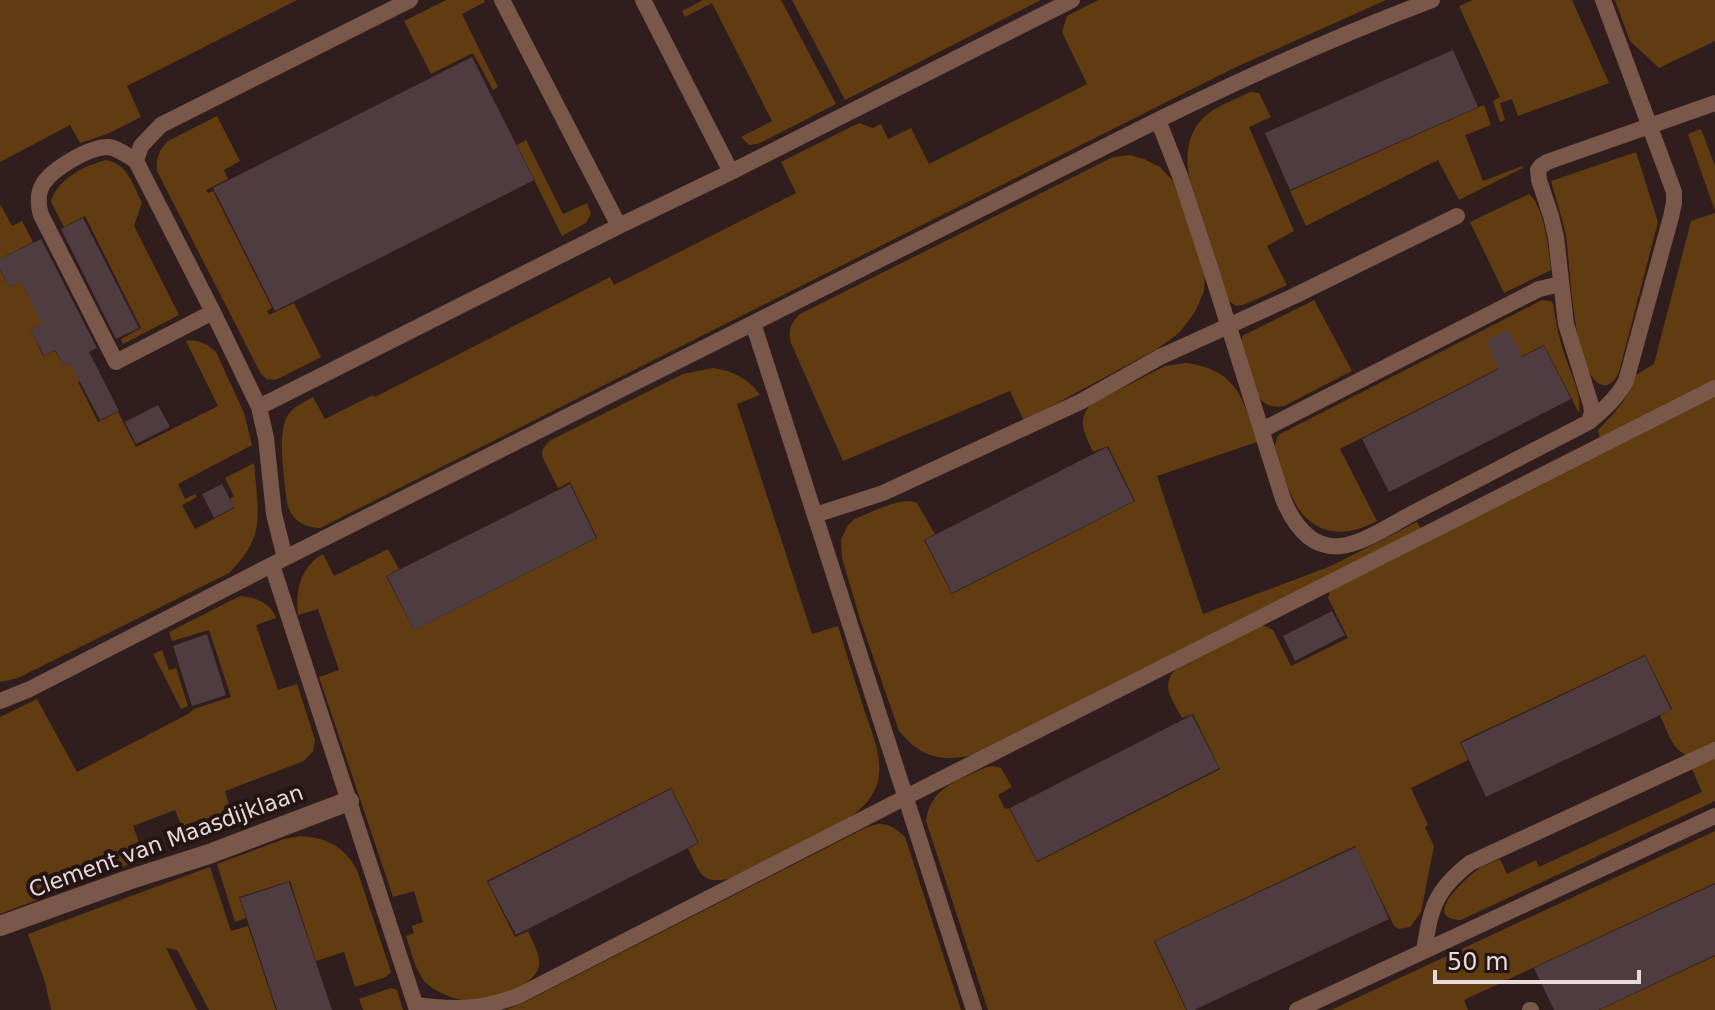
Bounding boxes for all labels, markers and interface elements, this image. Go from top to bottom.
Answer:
street label: Clement van Maasdijklaan [25,780,307,902]
scale bar [1435,934,1639,984]
text: 50 m [1447,948,1509,976]

